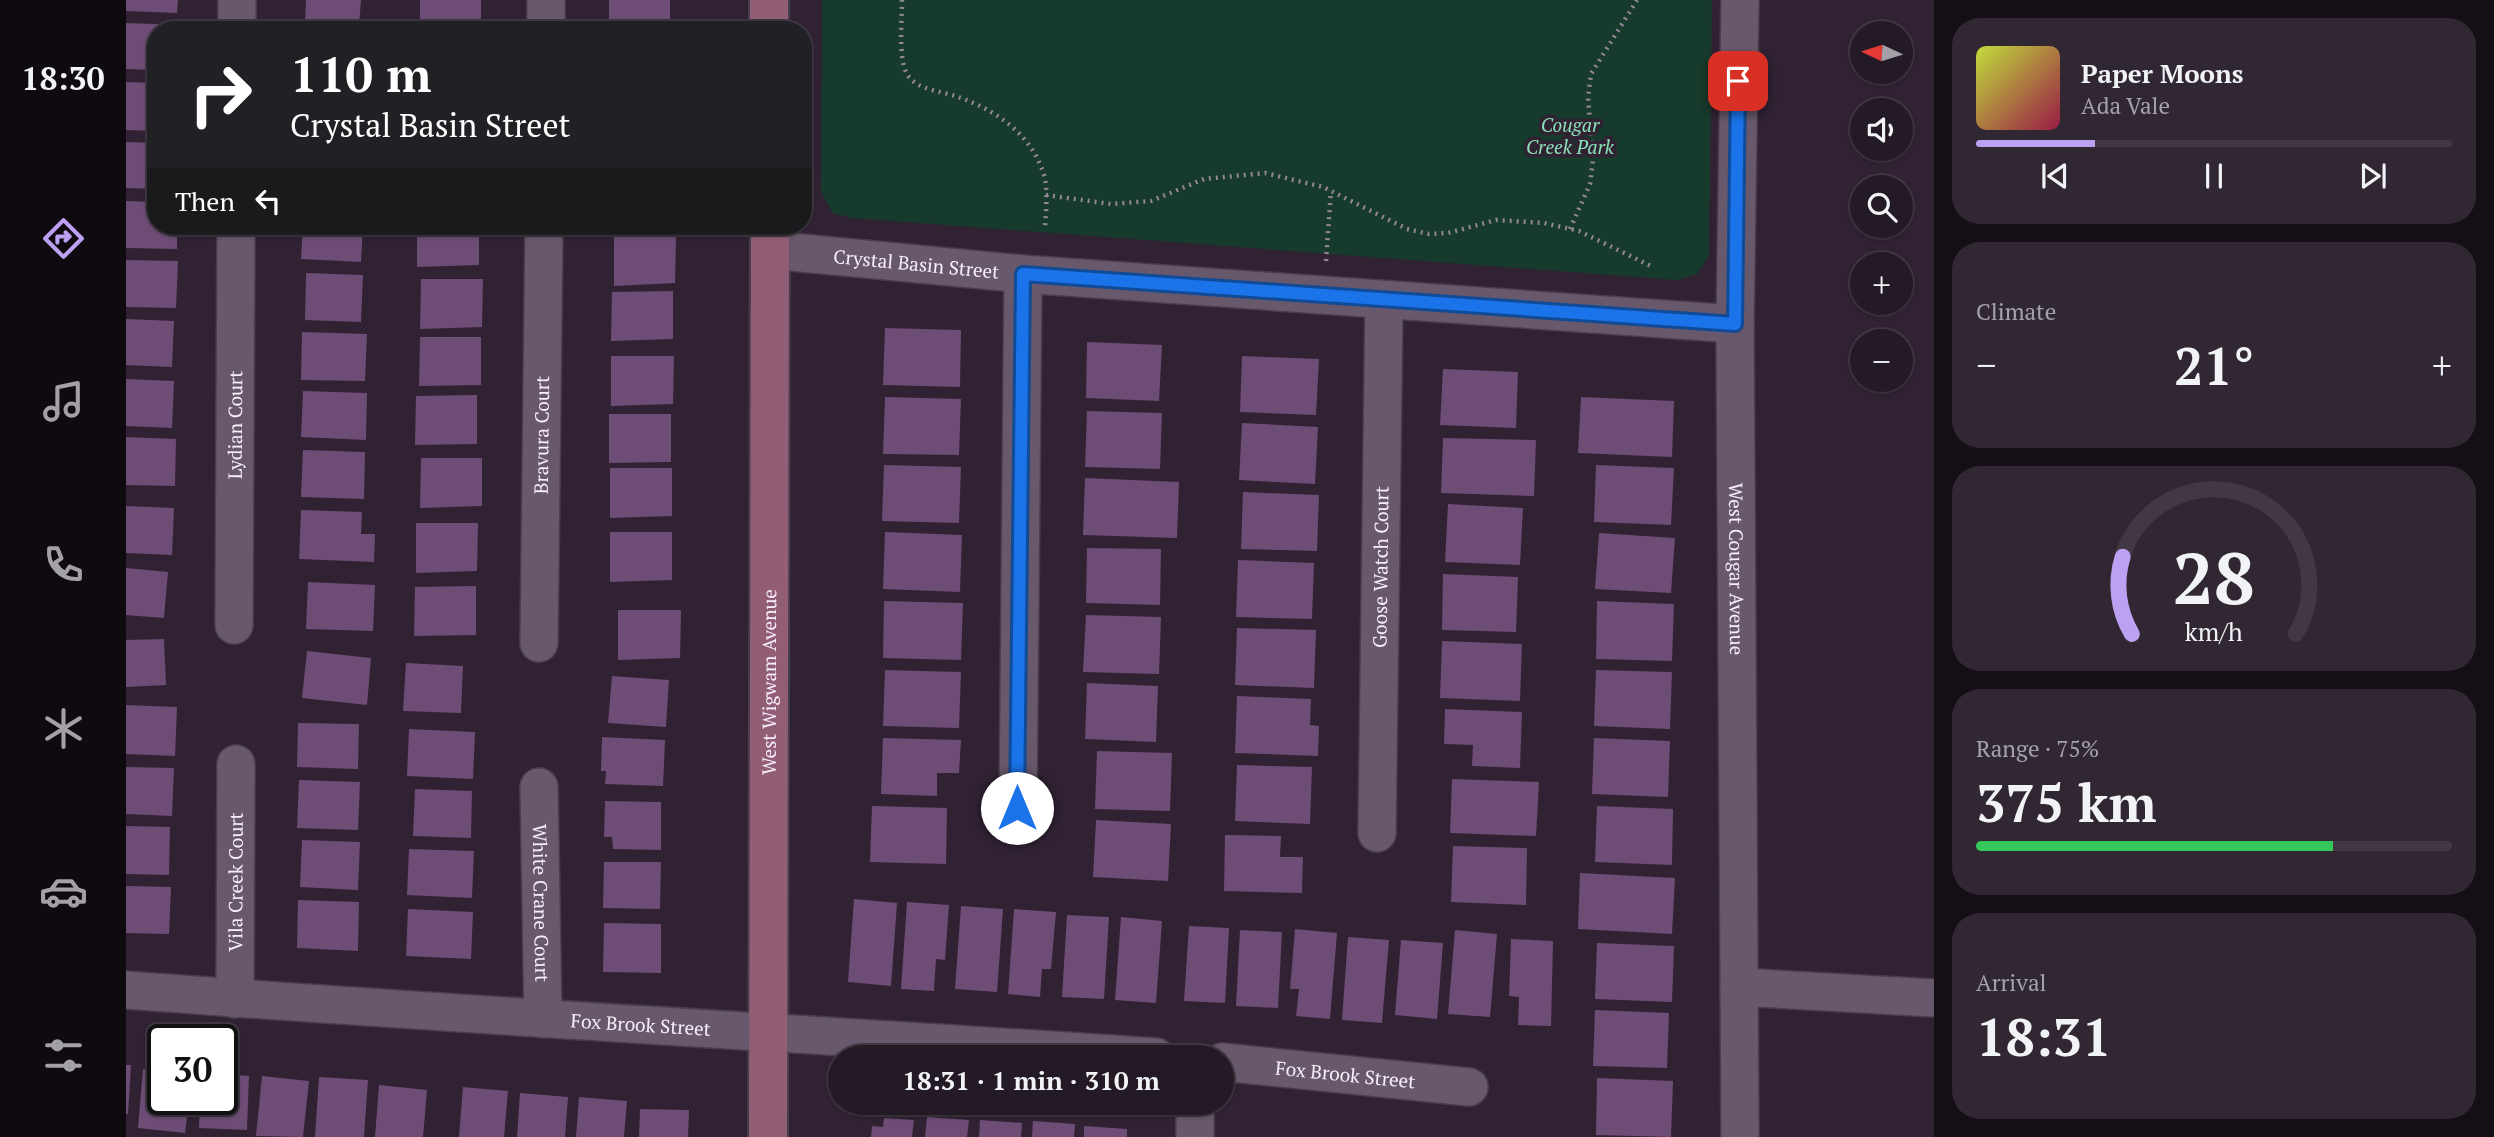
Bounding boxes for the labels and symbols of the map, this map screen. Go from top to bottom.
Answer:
north arrow [1850,21,1913,84]
pin [1708,51,1768,111]
park label: Cougar Creek Park [1526,112,1615,159]
street label: Crystal Basin Street [832,243,1001,284]
street label: Lydian Court [222,371,247,479]
street label: Bravura Court [528,376,554,494]
street label: West Cougar Avenue [1724,483,1750,655]
street label: Goose Watch Court [1366,486,1394,648]
street label: West Wigwam Avenue [756,589,781,775]
position arrow [980,771,1054,845]
street label: Vila Creek Court [222,812,248,952]
street label: White Crane Court [528,824,555,982]
street label: Fox Brook Street [570,1007,712,1041]
speed limit sign: 30 [147,1024,238,1115]
street label: Fox Brook Street [1274,1054,1416,1093]

